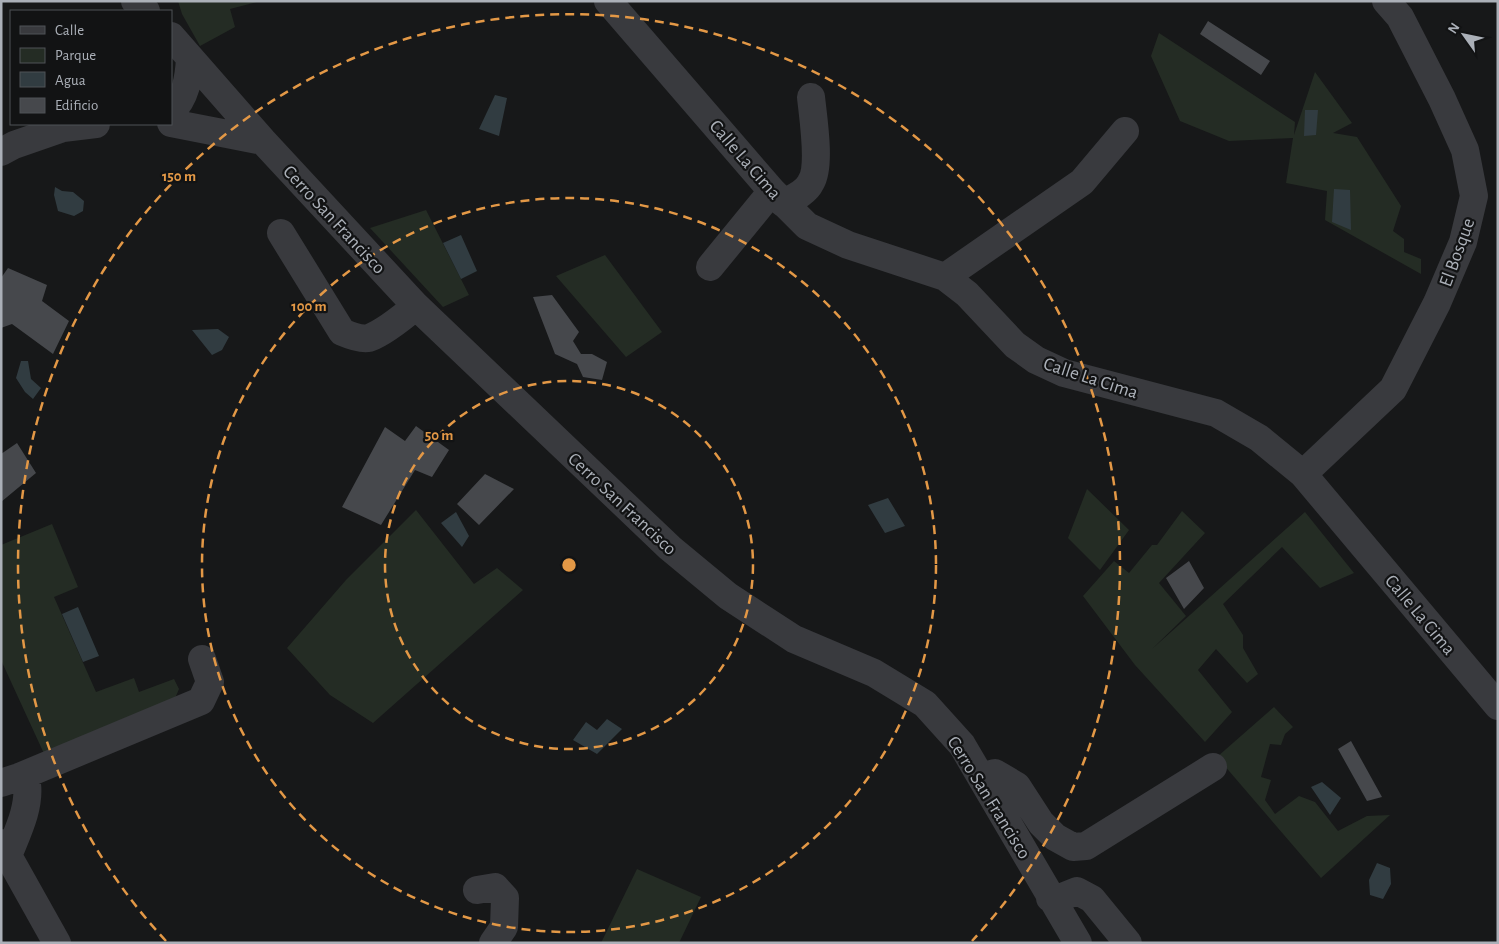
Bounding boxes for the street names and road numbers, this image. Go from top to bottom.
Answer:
street label: Calle La Cima [705,117,784,203]
street label: Cerro San Francisco [279,162,389,278]
street label: El Bosque [1436,216,1479,289]
street label: Calle La Cima [1041,354,1140,403]
street label: Cerro San Francisco [564,449,680,559]
street label: Calle La Cima [1381,571,1459,659]
street label: Cerro San Francisco [943,733,1034,862]

